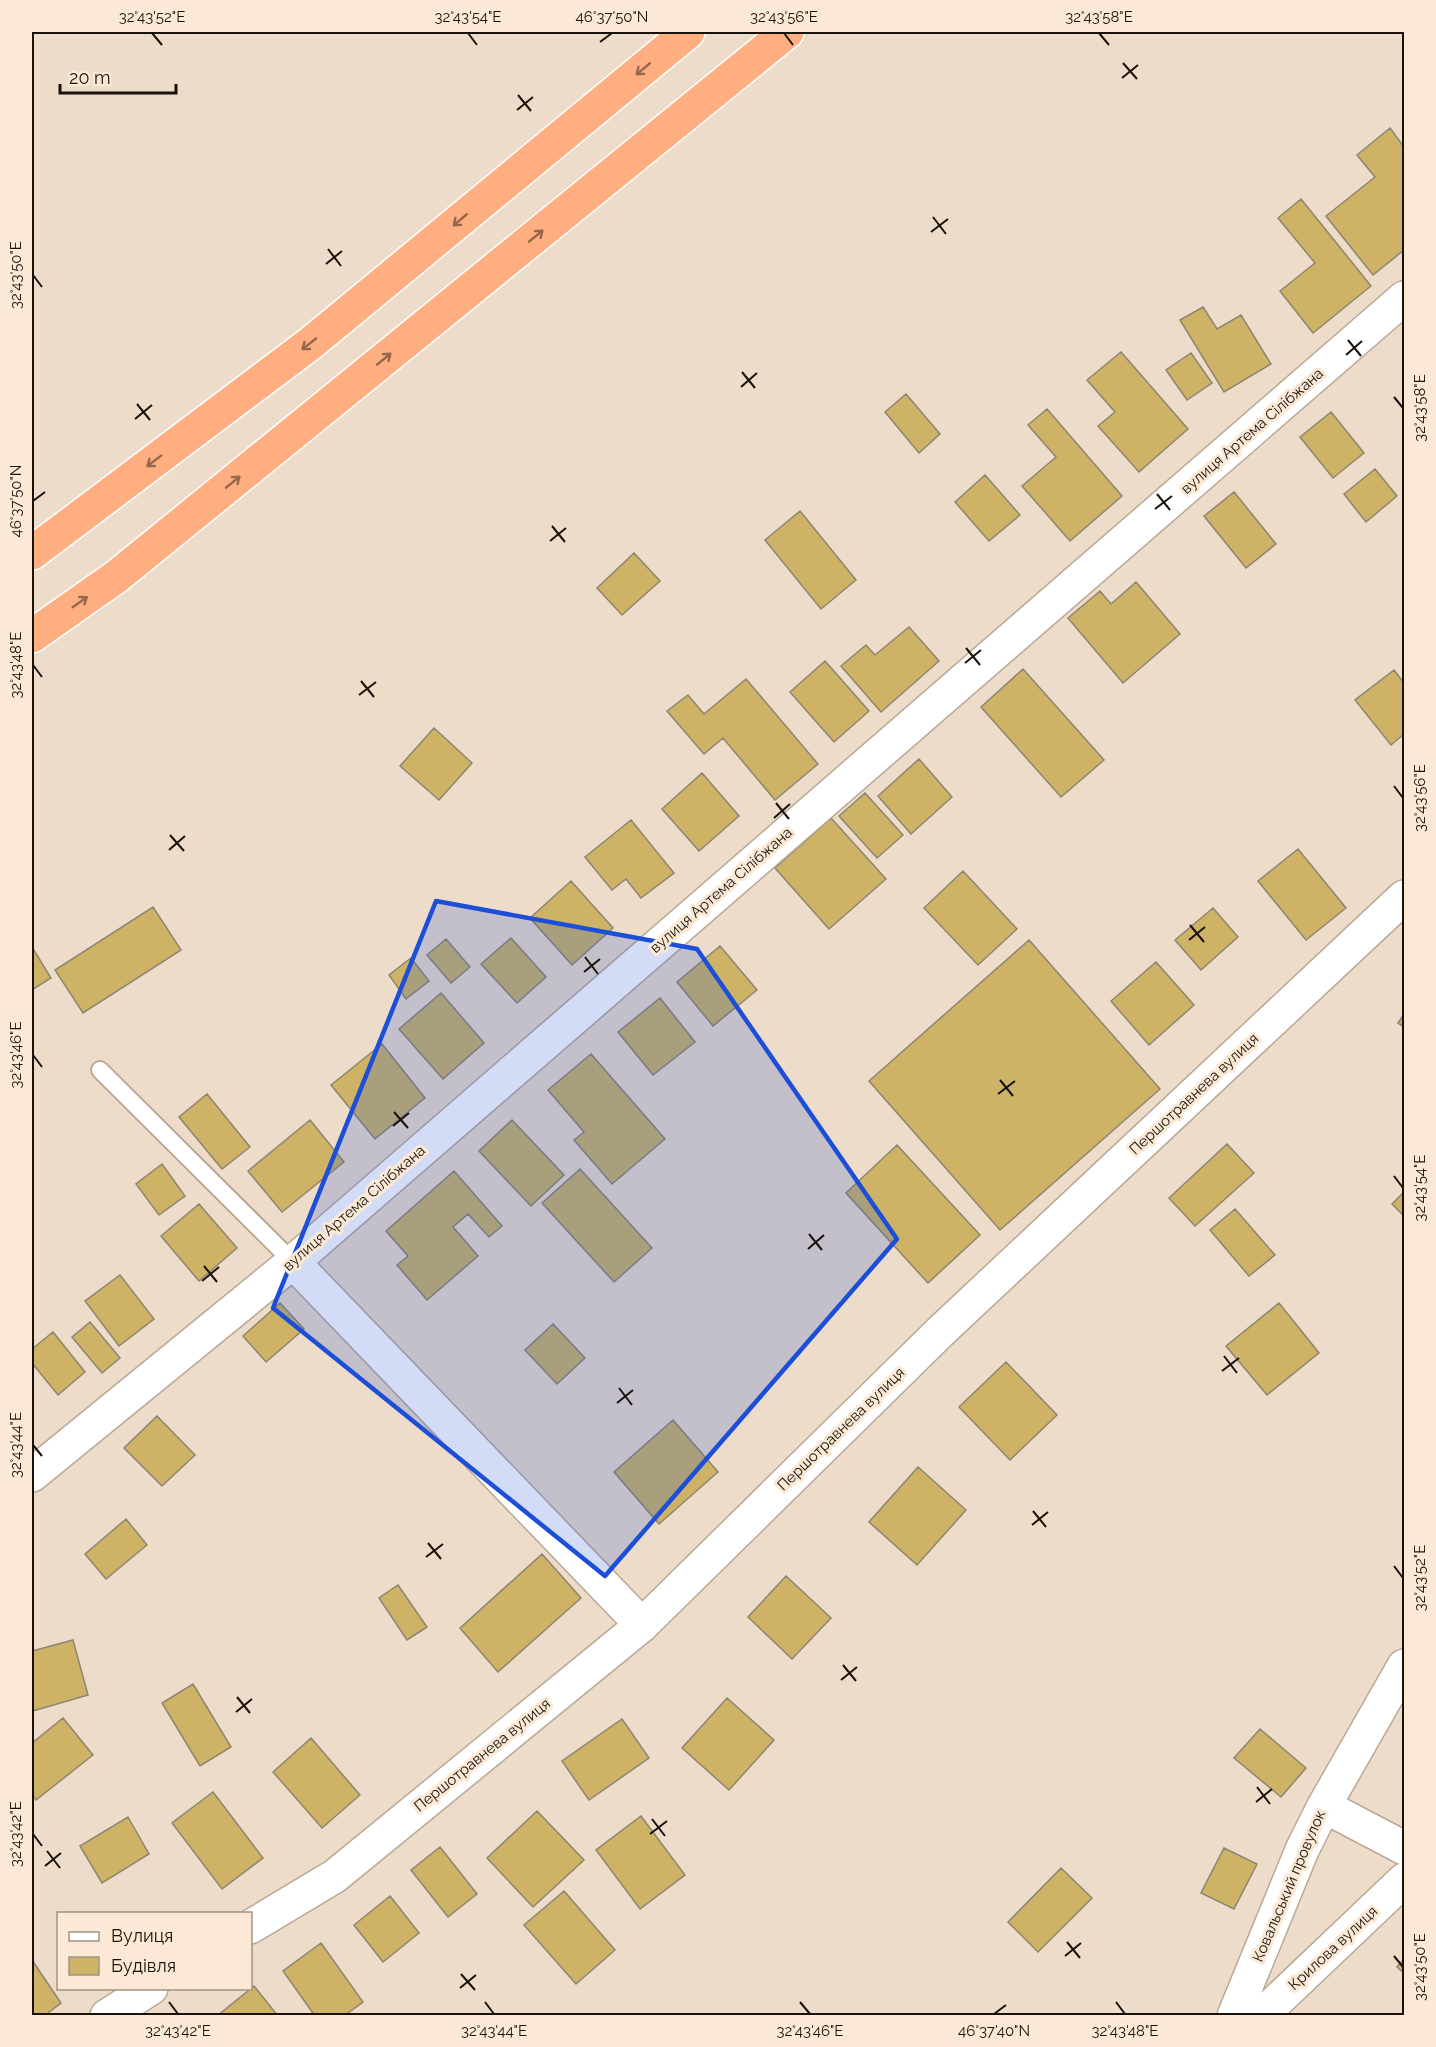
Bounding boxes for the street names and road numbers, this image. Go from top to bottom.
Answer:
street label: вулиця Артема Сілібжана [1177,364,1327,498]
street label: вулиця Артема Сілібжана [646,823,796,957]
street label: Першотравнева вулиця [1126,1029,1262,1159]
street label: вулиця Артема Сілібжана [279,1141,429,1275]
street label: Першотравнева вулиця [774,1364,908,1494]
street label: Першотравнева вулиця [410,1695,554,1815]
street label: Ковальський провулок [1249,1807,1329,1965]
street label: Крилова вулиця [1285,1902,1381,1994]

